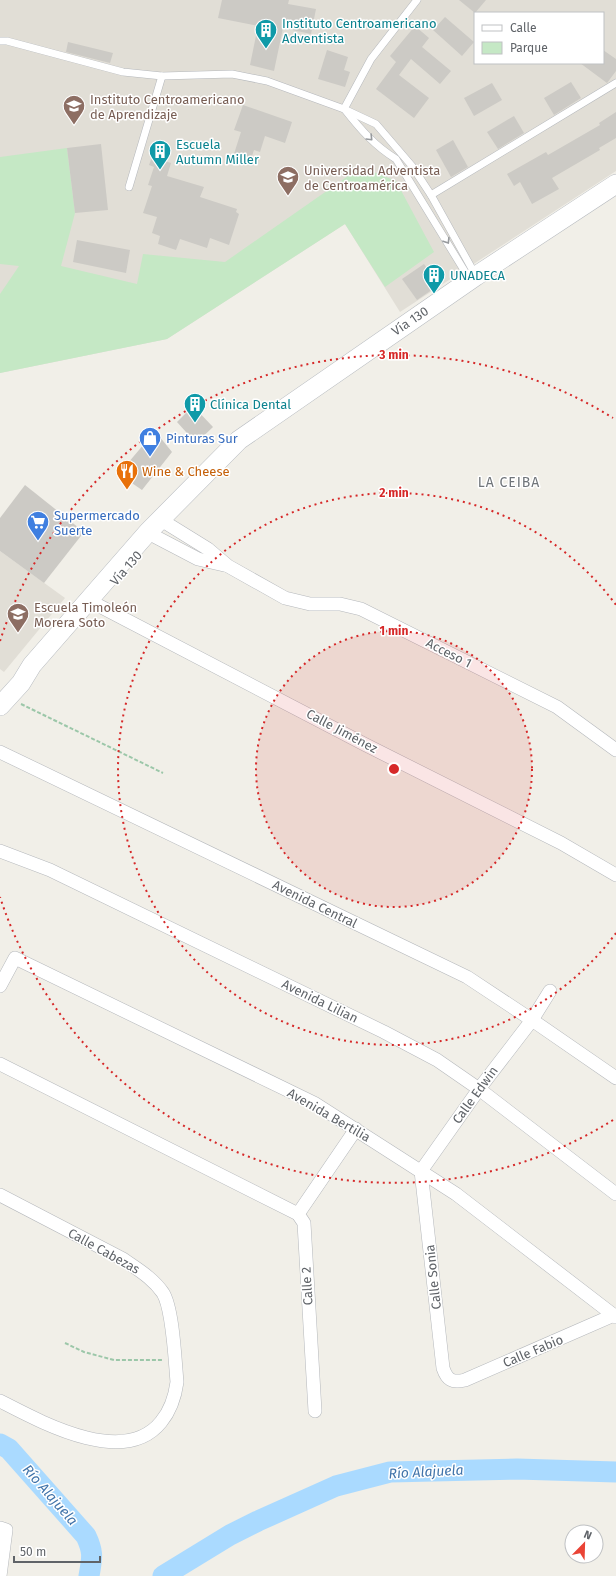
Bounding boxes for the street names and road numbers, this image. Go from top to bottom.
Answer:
street label: Vía 130 [389,303,431,339]
street label: Vía 130 [107,548,145,588]
street label: Acceso 1 [424,635,474,671]
street label: Calle Jiménez [304,706,380,756]
street label: Avenida Central [270,877,360,931]
street label: Avenida Lilian [280,976,360,1026]
street label: Calle Edwin [449,1063,501,1127]
street label: Avenida Bertilia [285,1085,373,1145]
street label: Calle Cabezas [66,1225,142,1277]
street label: Calle Sonia [422,1244,444,1310]
street label: Calle 2 [298,1266,316,1306]
street label: Calle Fabio [501,1332,565,1370]

